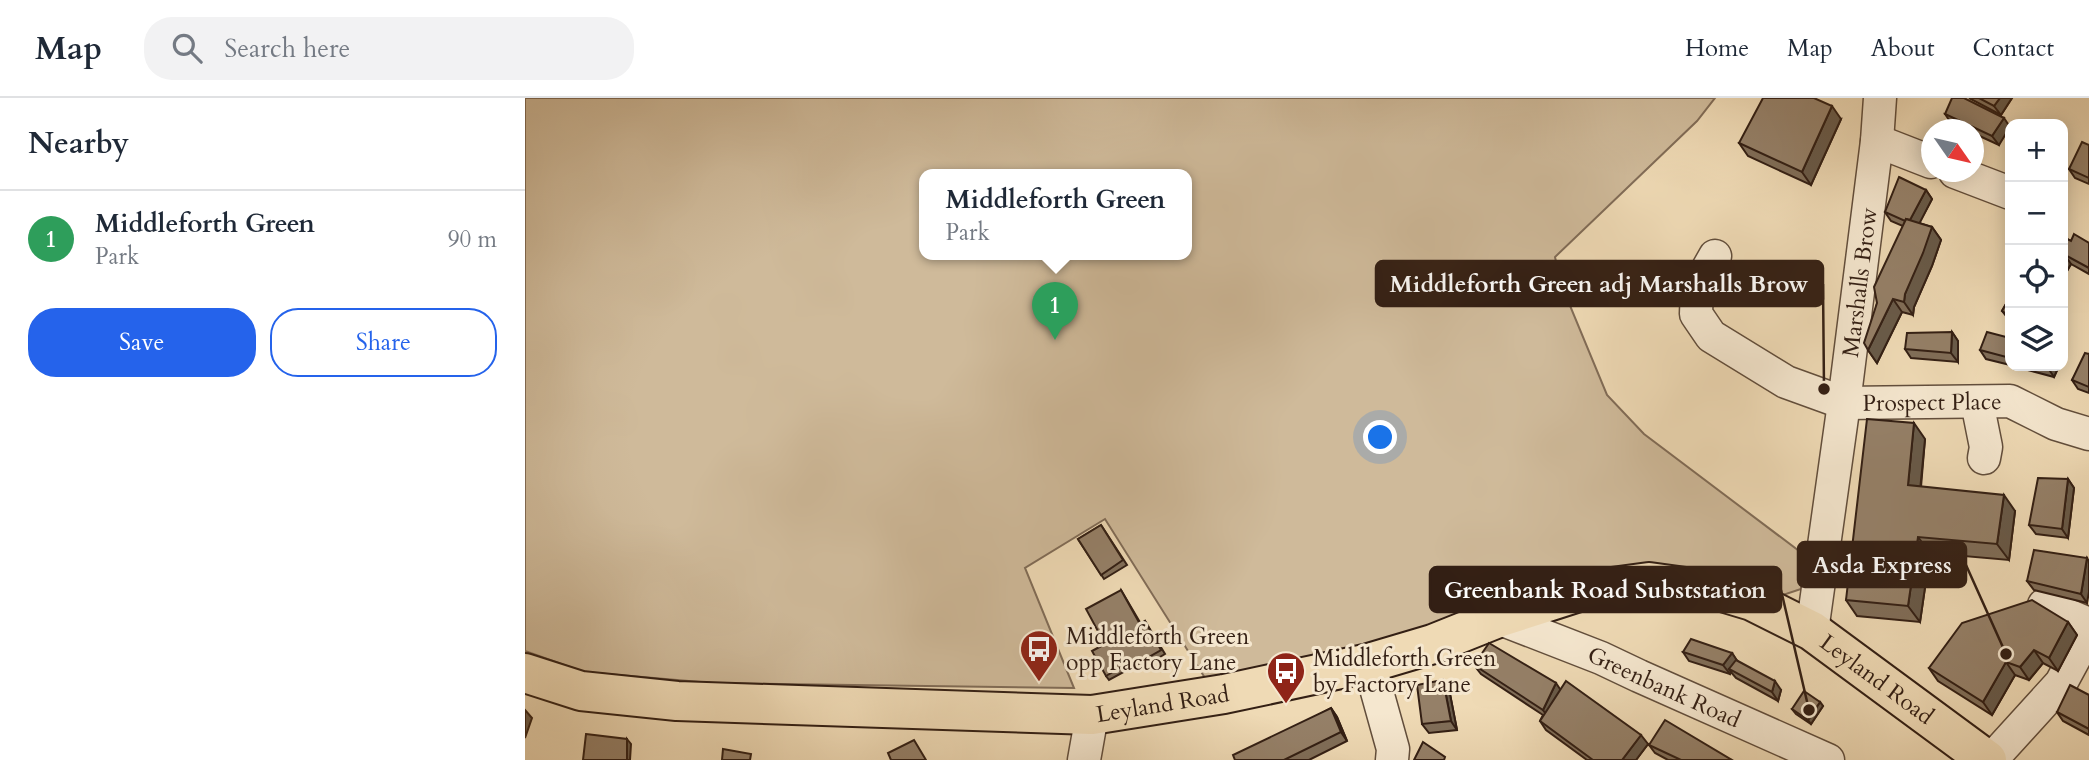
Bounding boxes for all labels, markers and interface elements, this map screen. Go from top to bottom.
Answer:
search box [144,17,634,80]
text: Map [35,26,102,71]
icon: search [168,29,206,67]
text: Search here [224,31,350,66]
text: Home [1685,32,1749,65]
text: Map [1787,32,1833,65]
text: About [1871,32,1935,65]
text: Contact [1973,32,2054,65]
north arrow [1921,119,1984,182]
map controls [2005,119,2068,371]
button: + [2005,119,2068,182]
text: Nearby [28,123,129,164]
popup [919,169,1192,260]
text: Middleforth Green [945,182,1166,217]
button: − [2005,182,2068,245]
street label: Marshalls Brow [1835,205,1885,359]
text: Middleforth Green [95,206,315,241]
text: Park [945,217,990,248]
text: 1 [45,224,57,255]
text: 90 m [448,224,497,255]
text: Park [95,241,139,272]
button: locate [2005,245,2068,308]
callout: Middleforth Green adj Marshalls Brow [1376,261,1823,306]
text: Middleforth Green adj Marshalls Brow [1390,268,1808,301]
pin: 1 [1032,282,1078,340]
button: Save [28,308,256,377]
button: Share [270,308,497,377]
button: layers [2005,308,2068,371]
street label: Prospect Place [1862,386,2002,419]
your location [1363,420,1397,454]
callout: Asda Express [1798,542,1966,587]
text: Asda Express [1812,549,1952,582]
callout: Greenbank Road Subststation [1430,567,1781,612]
text: Greenbank Road Subststation [1444,574,1767,607]
place label: Middleforth Green opp Factory Lane [1066,621,1249,678]
street label: Leyland Road [1813,627,1941,732]
bus stop icon: Middleforth Green opp Factory Lane [1018,628,1060,683]
street label: Greenbank Road [1583,639,1746,736]
place label: Middleforth Green by Factory Lane [1313,643,1496,700]
bus stop icon: Middleforth Green by Factory Lane [1265,650,1307,705]
street label: Leyland Road [1094,678,1232,730]

